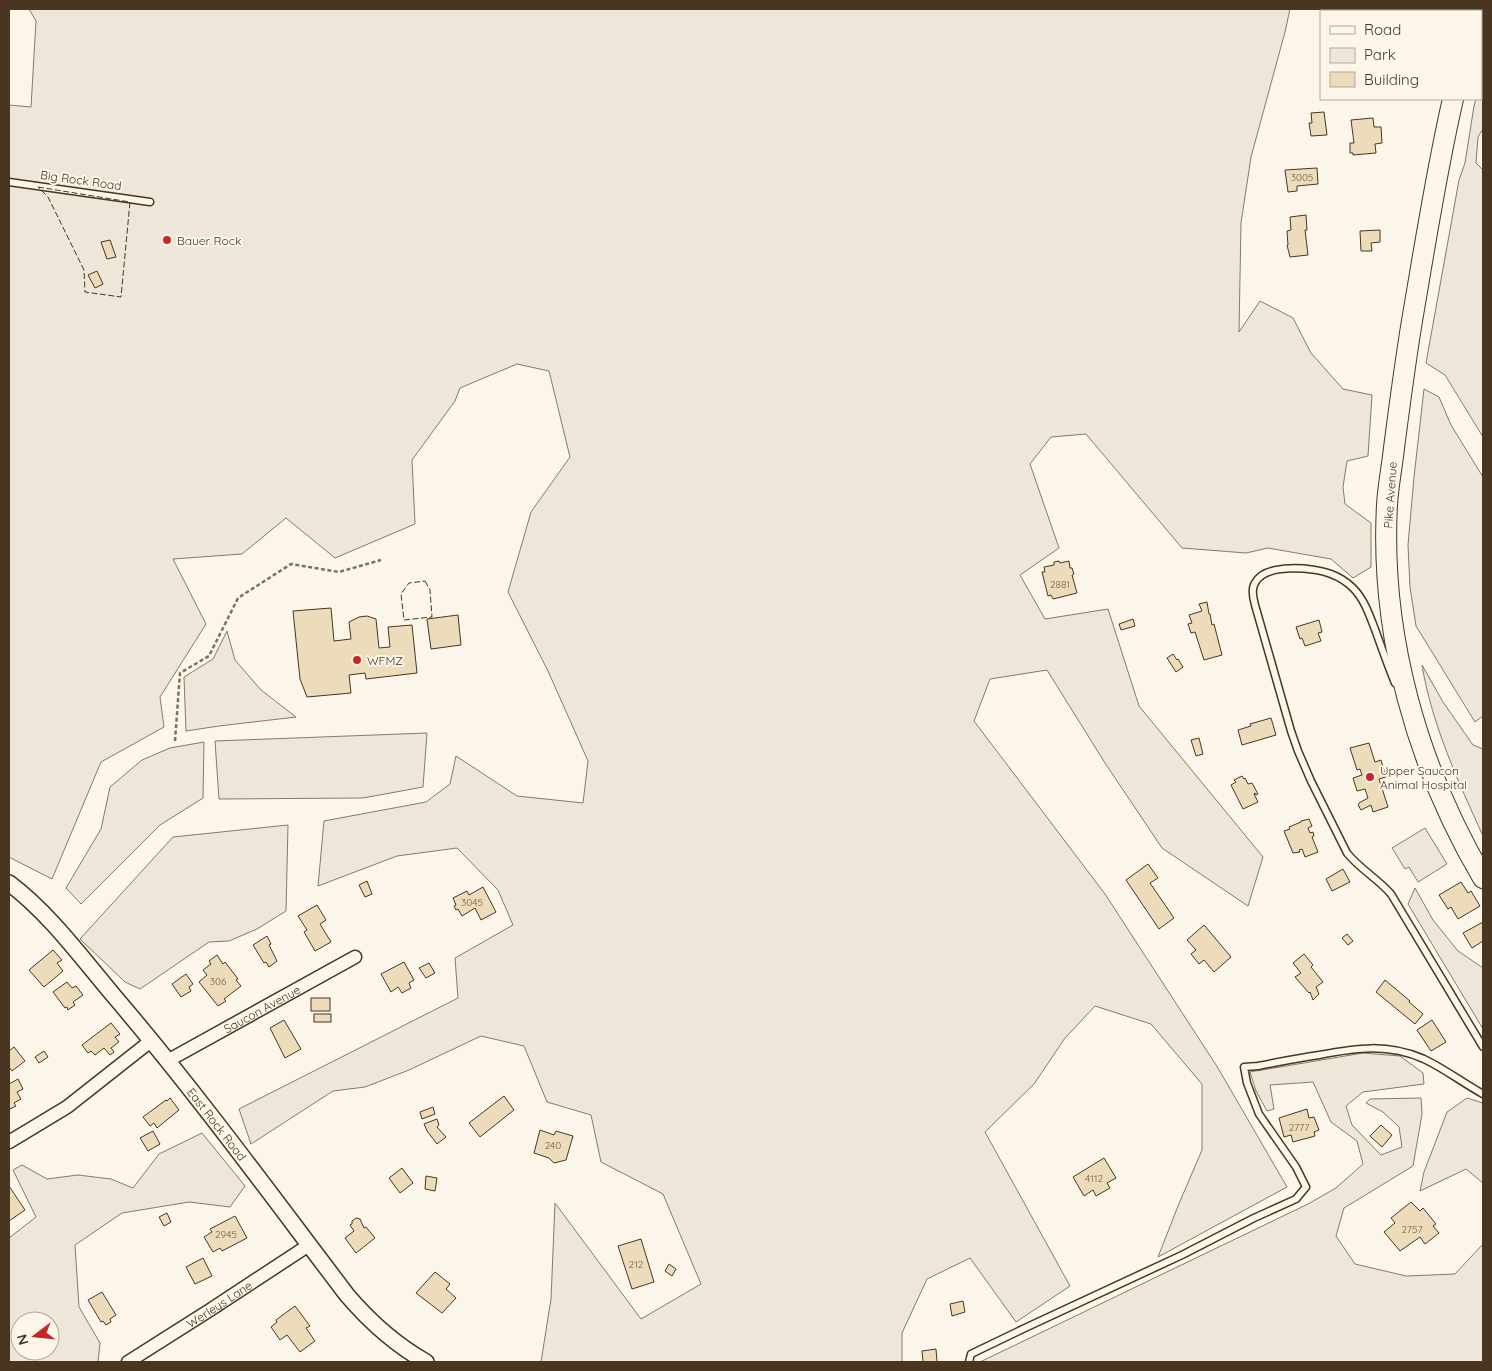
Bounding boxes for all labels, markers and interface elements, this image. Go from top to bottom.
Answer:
legend [1320,10,1482,100]
text: Road [1364,20,1401,39]
text: Park [1364,45,1396,64]
text: Building [1364,70,1419,89]
street label: Big Rock Road [39,167,123,193]
house number: 3005 [1291,171,1313,184]
place label: Bauer Rock [177,233,241,248]
marker: Bauer Rock [161,234,173,246]
street label: Pike Avenue [1380,461,1400,529]
house number: 2881 [1050,578,1070,591]
place label: WFMZ [367,653,403,668]
marker: WFMZ [351,654,363,666]
place label: Upper Saucon Animal Hospital [1380,763,1467,792]
marker: Upper Saucon Animal Hospital [1364,771,1376,783]
house number: 3045 [461,896,483,909]
house number: 306 [210,975,227,988]
street label: Saucon Avenue [221,981,303,1036]
street label: East Rock Road [184,1085,250,1163]
house number: 2777 [1289,1121,1309,1134]
house number: 240 [545,1139,561,1152]
house number: 4112 [1085,1172,1104,1185]
house number: 2757 [1401,1223,1423,1236]
house number: 2945 [215,1228,237,1241]
house number: 212 [629,1258,644,1271]
street label: Werleys Lane [183,1277,255,1331]
north arrow [10,1311,60,1361]
text: N [12,1332,33,1347]

